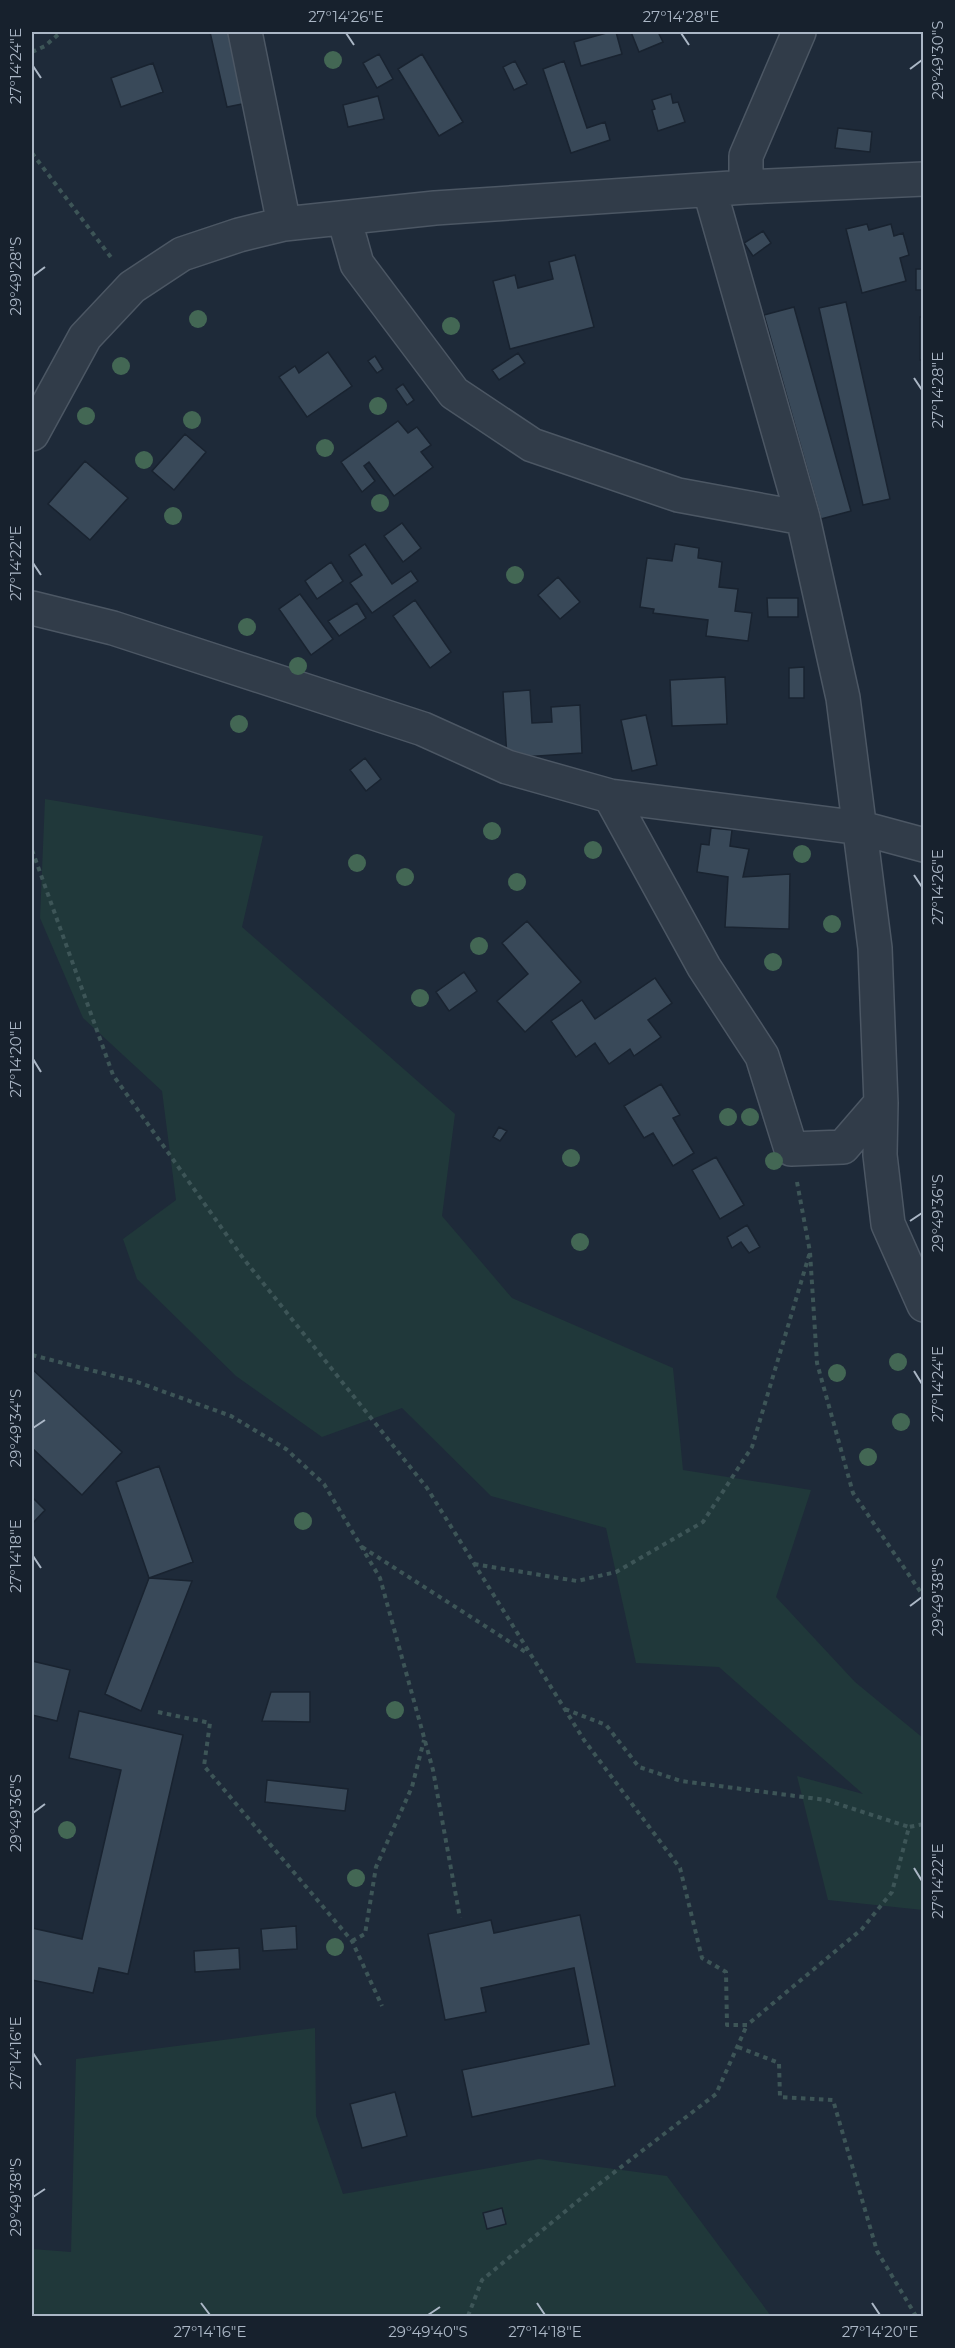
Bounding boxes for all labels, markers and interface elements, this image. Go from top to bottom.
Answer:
text: 27°14'26"E [308,7,384,26]
text: 27°14'28"E [643,7,719,26]
text: 29°49'30"S [928,20,947,100]
text: 27°14'24"E [6,28,25,104]
text: 29°49'28"S [6,237,25,315]
text: 27°14'28"E [928,352,947,428]
text: 27°14'22"E [6,525,25,601]
text: 27°14'26"E [928,849,947,925]
text: 27°14'20"E [6,1021,25,1097]
text: 29°49'36"S [928,1174,947,1252]
text: 27°14'24"E [928,1346,947,1422]
text: 29°49'34"S [6,1389,25,1467]
text: 27°14'18"E [6,1519,25,1593]
text: 29°49'38"S [928,1558,947,1636]
text: 29°49'36"S [6,1774,25,1852]
text: 27°14'22"E [928,1843,947,1919]
text: 27°14'16"E [6,2017,25,2090]
text: 29°49'38"S [6,2158,25,2236]
text: 27°14'16"E [174,2322,247,2341]
text: 29°49'40"S [388,2322,468,2341]
text: 27°14'18"E [508,2322,582,2341]
text: 27°14'20"E [842,2322,918,2341]

